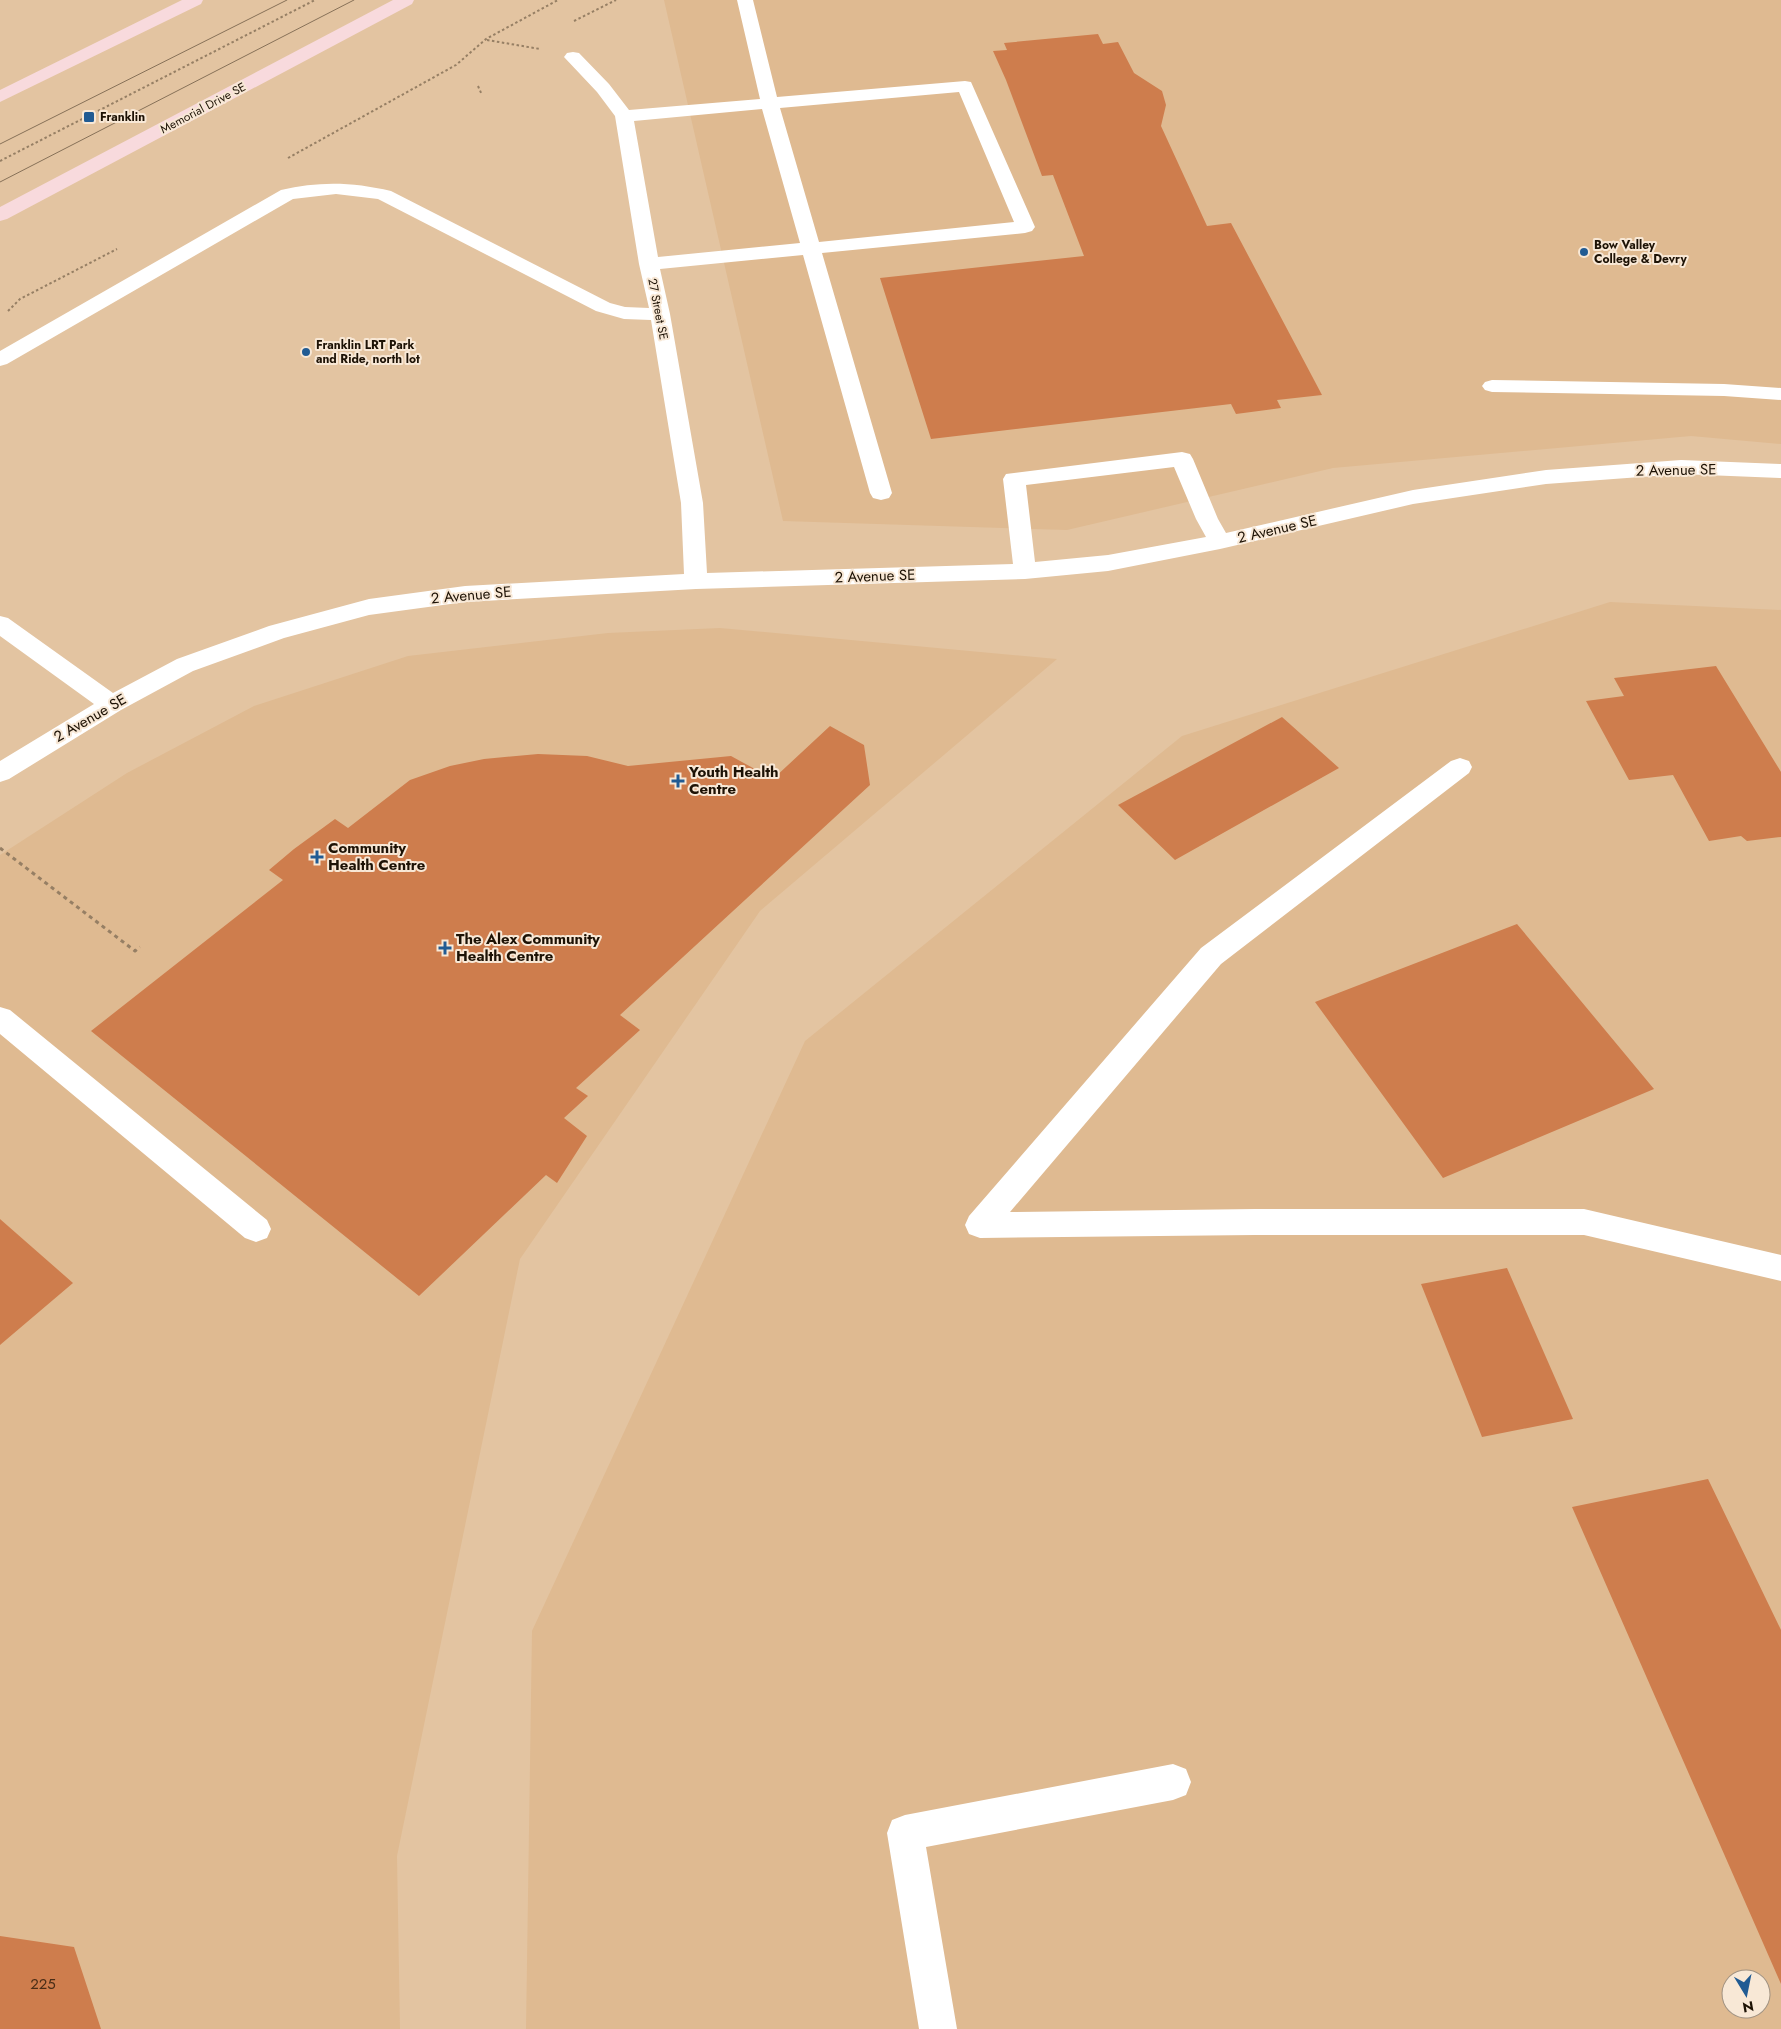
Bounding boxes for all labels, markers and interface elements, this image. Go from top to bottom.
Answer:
street label: Memorial Drive SE [157,78,249,138]
place label: Franklin [100,108,145,126]
marker: Franklin [82,110,96,124]
place label: Bow Valley College & Devry [1594,236,1687,268]
marker: Bow Valley College & Devry [1578,246,1590,258]
street label: 27 Street SE [643,277,673,341]
place label: Franklin LRT Park and Ride, north lot [316,336,420,368]
marker: Franklin LRT Park and Ride, north lot [300,346,312,358]
street label: 2 Avenue SE [1635,458,1717,482]
street label: 2 Avenue SE [1235,509,1319,549]
street label: 2 Avenue SE [834,564,916,588]
street label: 2 Avenue SE [430,581,512,609]
street label: 2 Avenue SE [50,688,130,748]
place label: Youth Health Centre [688,761,779,800]
marker: Youth Health Centre [671,774,685,788]
place label: Community Health Centre [328,837,426,876]
marker: Community Health Centre [310,850,324,864]
place label: The Alex Community Health Centre [456,928,600,967]
marker: The Alex Community Health Centre [438,941,452,955]
north arrow [1721,1969,1771,2019]
house number: 225 [30,1973,56,1995]
text: N [1741,1996,1755,2018]

